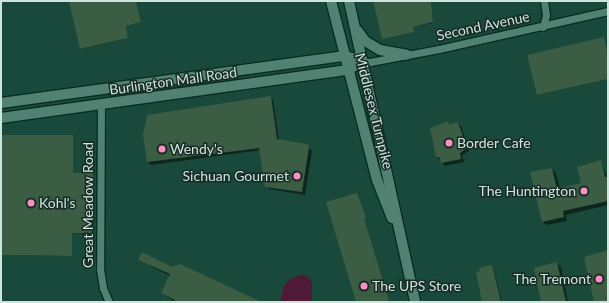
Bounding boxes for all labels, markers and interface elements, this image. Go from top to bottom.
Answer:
street label: Second Avenue [435,8,531,44]
street label: Middlesex Turnpike [351,51,397,171]
street label: Burlington Mall Road [108,64,238,98]
place label: Border Cafe [457,135,531,151]
marker: Border Cafe [444,138,454,148]
place label: Wendy's [170,141,223,157]
street label: Great Meadow Road [80,142,96,268]
marker: Wendy's [157,144,167,154]
place label: Sichuan Gourmet [183,168,289,184]
marker: Sichuan Gourmet [292,171,302,181]
place label: The Huntington [479,183,576,199]
marker: The Huntington [579,186,589,196]
place label: Kohl's [39,195,76,211]
marker: Kohl's [26,198,36,208]
place label: The Tremont [513,271,591,287]
marker: The Tremont [594,274,604,284]
place label: The UPS Store [372,278,461,294]
marker: The UPS Store [359,281,369,291]

